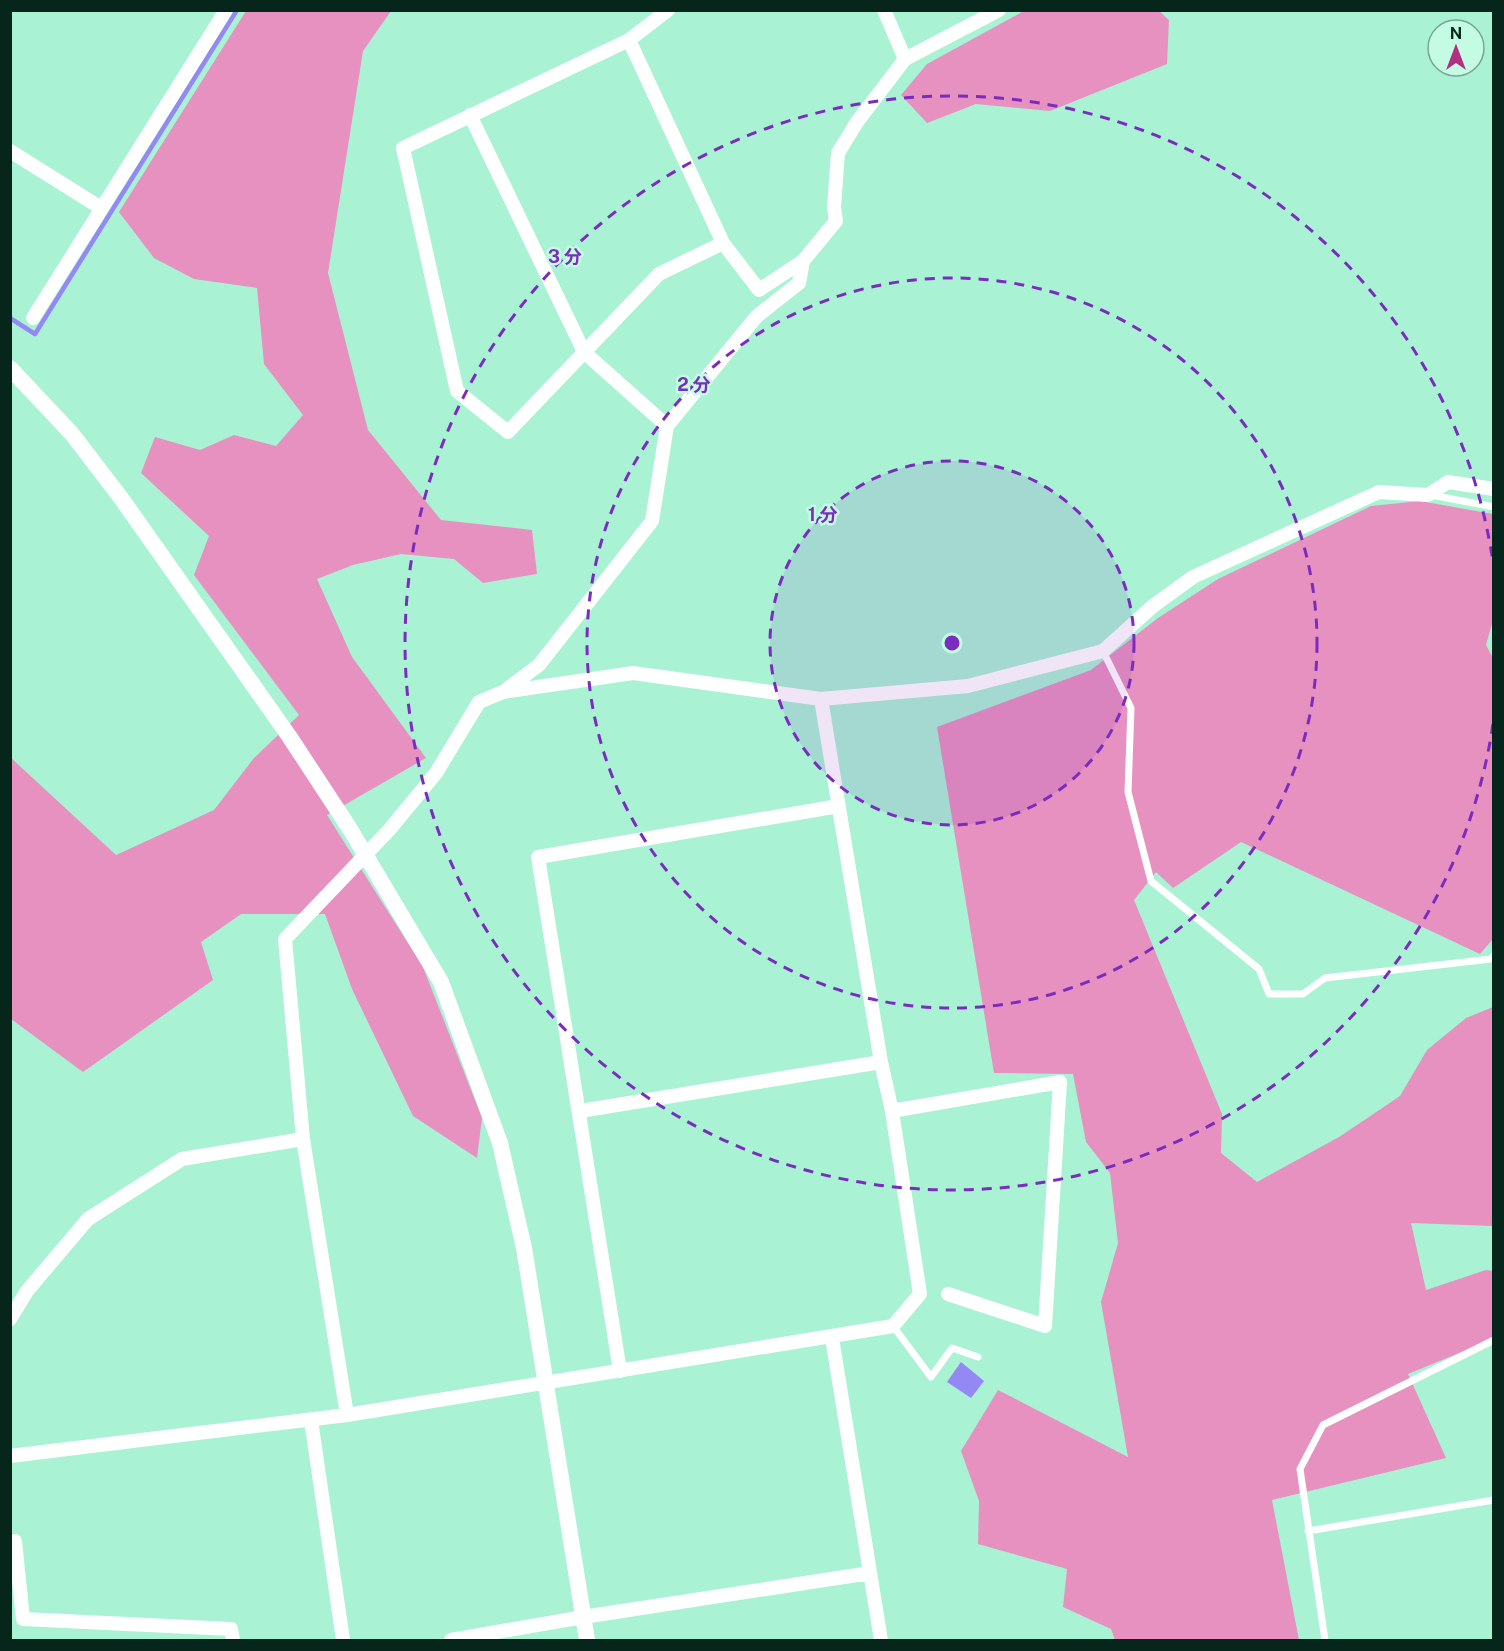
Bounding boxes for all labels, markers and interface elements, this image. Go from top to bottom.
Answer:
north arrow [1426,18,1486,78]
text: N [1450,24,1462,43]
text: 3 分 [548,246,582,267]
text: 2 分 [677,374,711,395]
text: 1 分 [808,504,838,525]
centre of rings [942,633,962,653]

